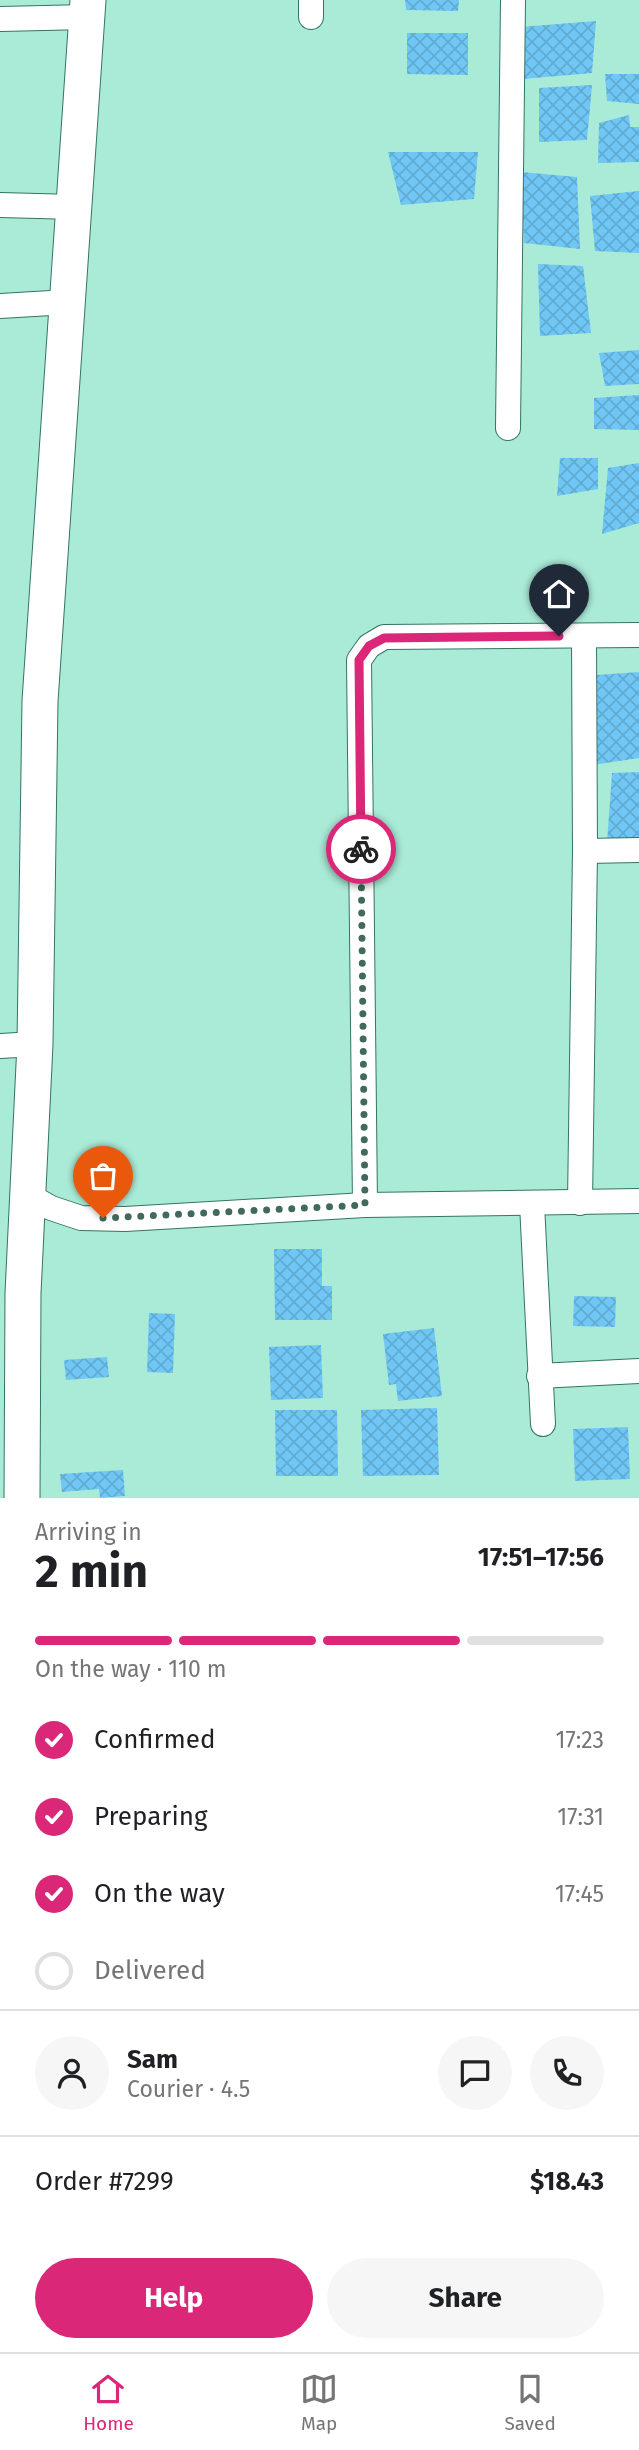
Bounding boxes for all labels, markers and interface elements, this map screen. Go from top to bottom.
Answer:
pin [529,564,589,636]
icon: home [540,575,578,613]
courier [326,814,396,884]
icon: bike [342,830,380,868]
pin [73,1146,133,1218]
icon: bag [84,1157,122,1195]
text: Arriving in [35,1518,142,1546]
text: 17:51–17:56 [478,1542,604,1573]
text: 2 min [35,1544,148,1599]
text: On the way · 110 m [35,1655,227,1683]
icon: check [35,1721,73,1759]
text: Confirmed [94,1724,215,1755]
text: 17:23 [556,1726,604,1754]
icon: check [35,1798,73,1836]
text: Preparing [94,1801,207,1832]
text: 17:31 [557,1803,604,1831]
icon: check [35,1875,73,1913]
text: On the way [94,1878,225,1909]
text: 17:45 [555,1880,604,1908]
text: Delivered [94,1955,206,1986]
button: person [35,2036,109,2110]
button: chat [438,2036,512,2110]
button: phone [530,2036,604,2110]
text: Sam [127,2044,178,2075]
text: Courier · 4.5 [127,2075,250,2103]
text: Order #7299 [35,2166,174,2197]
text: $18.43 [530,2166,604,2197]
button: Help [35,2258,313,2338]
button: Share [327,2258,604,2338]
tab: Home [83,2370,134,2435]
tab: Map [300,2370,338,2435]
tab: Saved [504,2370,556,2435]

